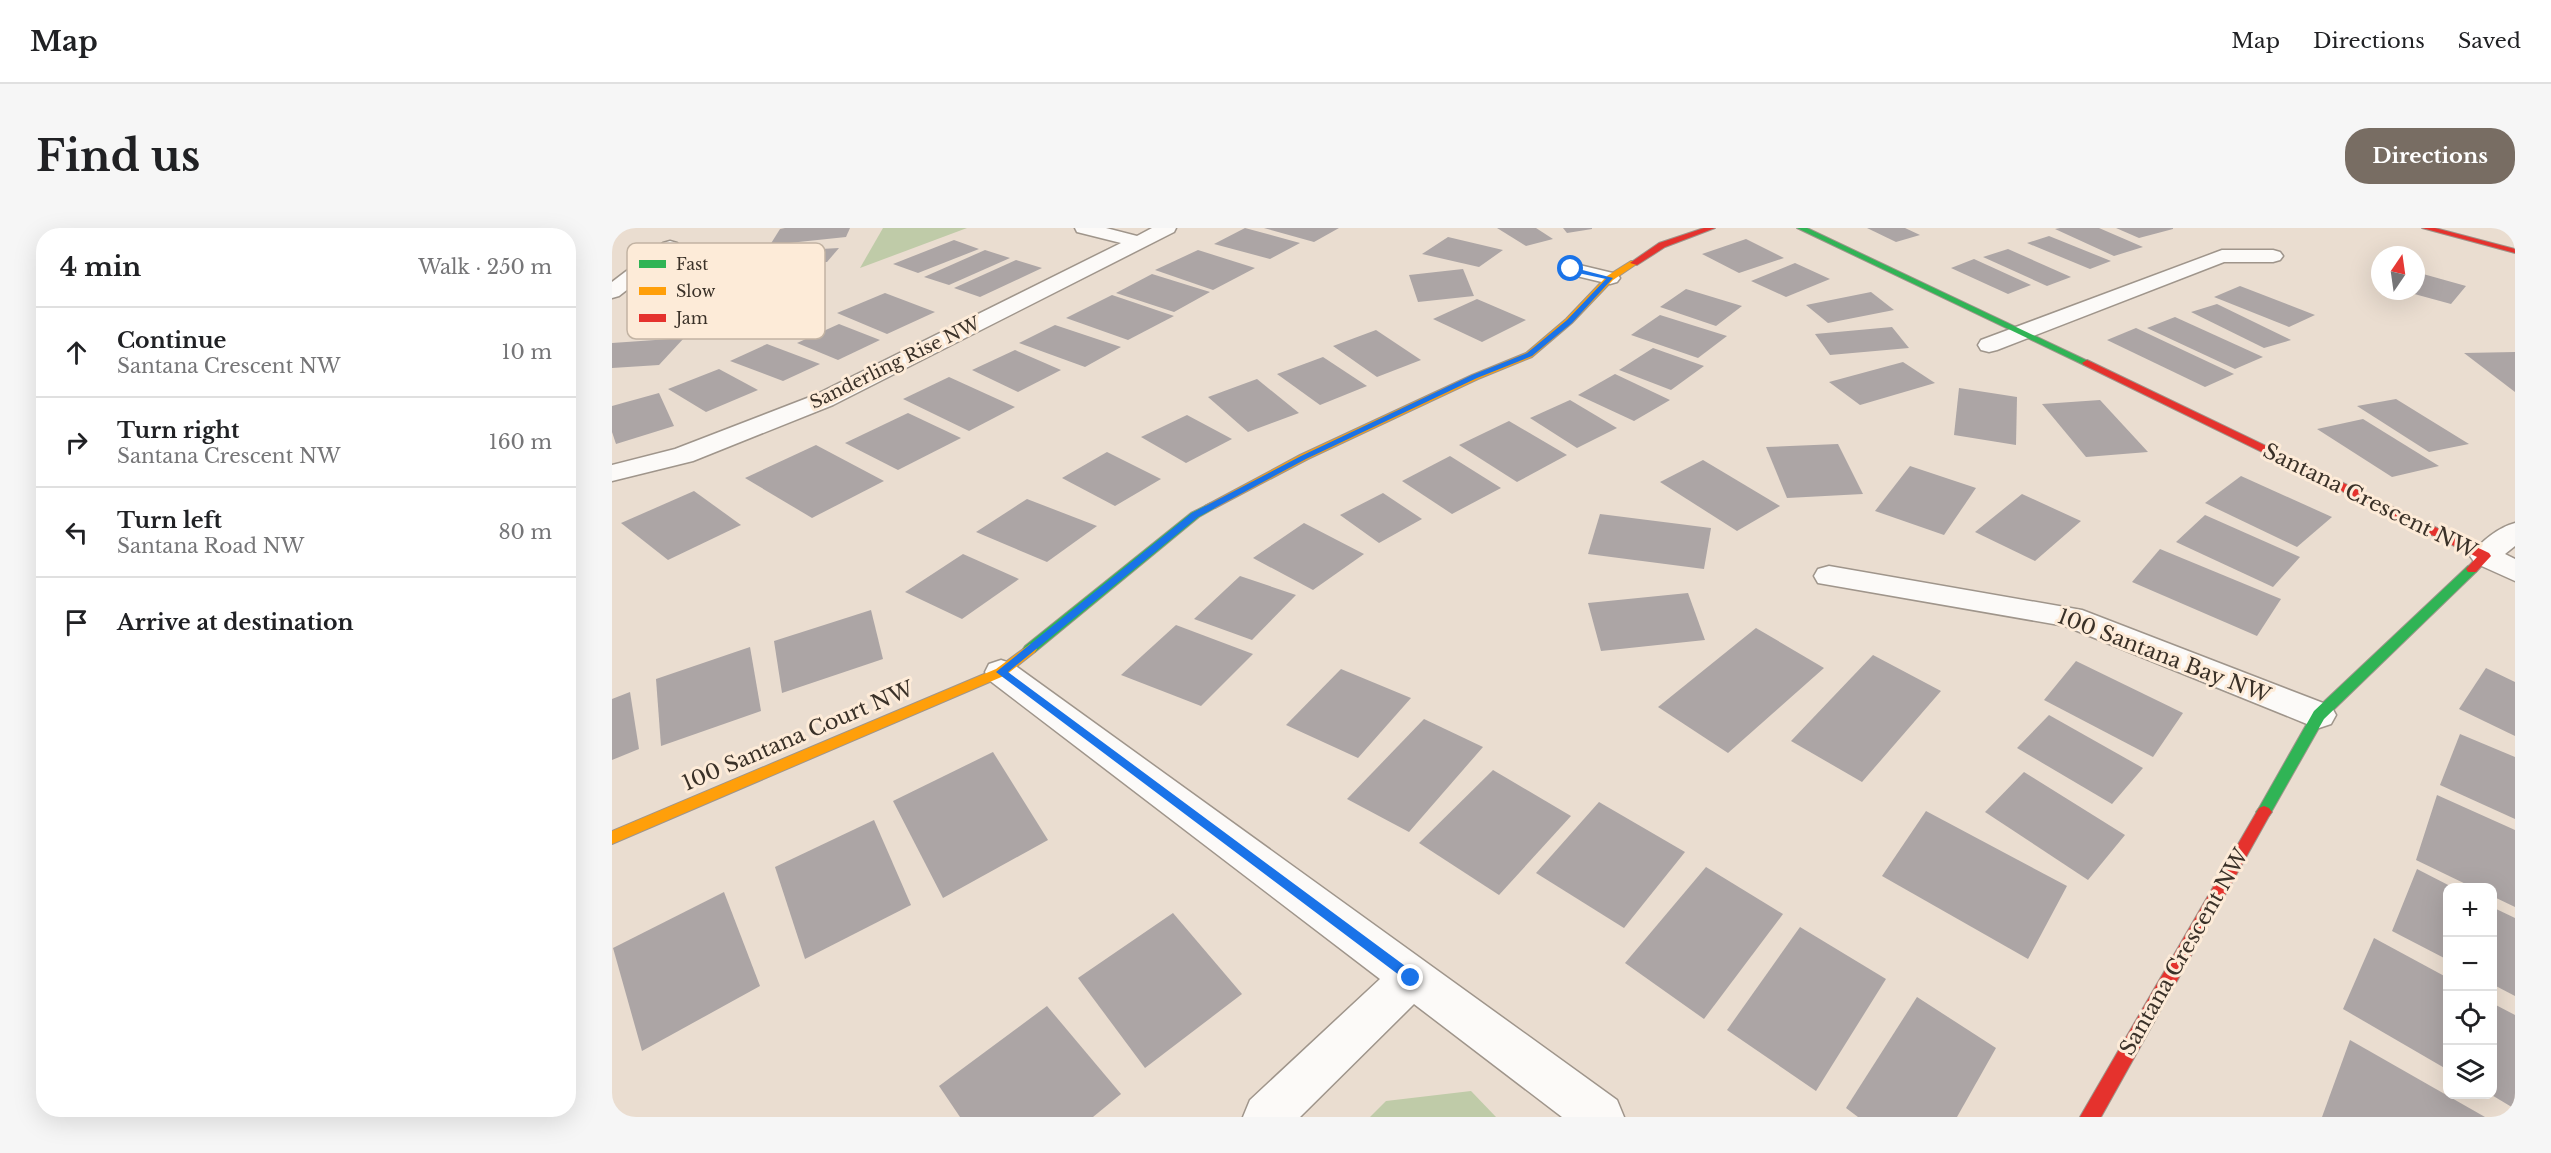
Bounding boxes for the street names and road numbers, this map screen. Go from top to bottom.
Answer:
street label: Sanderling Rise NW [806,312,984,414]
street label: Santana Crescent NW [2259,438,2481,564]
street label: 100 Santana Bay NW [2054,603,2275,709]
street label: 100 Santana Court NW [678,675,918,797]
street label: Santana Crescent NW [2114,844,2254,1060]

